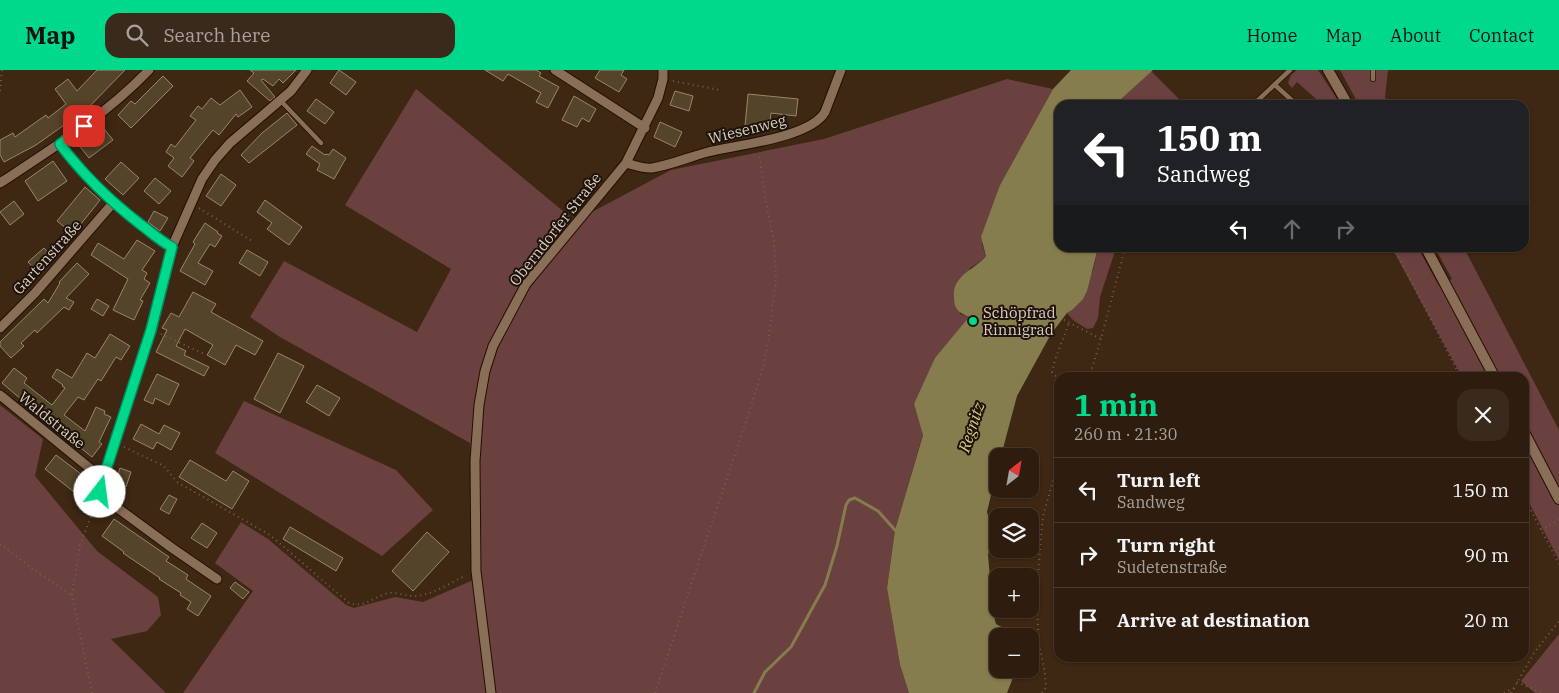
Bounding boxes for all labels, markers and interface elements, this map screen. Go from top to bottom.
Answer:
search box [105,13,455,58]
text: Map [25,19,75,51]
icon: search [123,21,151,49]
text: Search here [163,23,270,47]
text: Home [1246,24,1298,47]
text: Map [1326,24,1362,47]
text: About [1390,24,1441,47]
text: Contact [1469,24,1534,47]
pin [63,105,105,147]
street label: Wiesenweg [706,110,788,148]
icon: arrive [70,112,98,140]
text: 150 m [1157,115,1262,161]
icon: left [1074,120,1139,185]
text: Sandweg [1157,159,1250,188]
street label: Oberndorfer Straße [505,169,605,289]
icon: left [1225,215,1253,243]
icon: ahead [1278,215,1306,243]
icon: right [1331,215,1359,243]
street label: Gartenstraße [9,216,85,298]
place label: Schöpfrad Rinnigrad [983,303,1056,339]
marker: Schöpfrad Rinnigrad [967,315,979,327]
text: 1 min [1074,385,1158,424]
street label: Waldstraße [15,387,89,453]
button: close [1457,389,1509,441]
water label: Regnitz [953,399,989,455]
text: 260 m · 21:30 [1074,424,1177,444]
north arrow [989,448,1039,498]
map controls [989,448,1039,678]
position arrow [73,465,125,517]
text: Turn left [1117,468,1200,492]
icon: left [1074,476,1102,504]
text: 150 m [1452,478,1509,502]
text: Sandweg [1117,492,1185,512]
button: layers [989,508,1039,558]
text: Turn right [1117,533,1215,557]
icon: right [1074,541,1102,569]
text: 90 m [1464,543,1509,567]
text: Sudetenstraße [1117,557,1227,577]
button: + [989,568,1039,618]
icon: arrive [1074,606,1102,634]
text: Arrive at destination [1117,608,1310,632]
text: 20 m [1464,608,1509,632]
button: − [989,628,1039,678]

